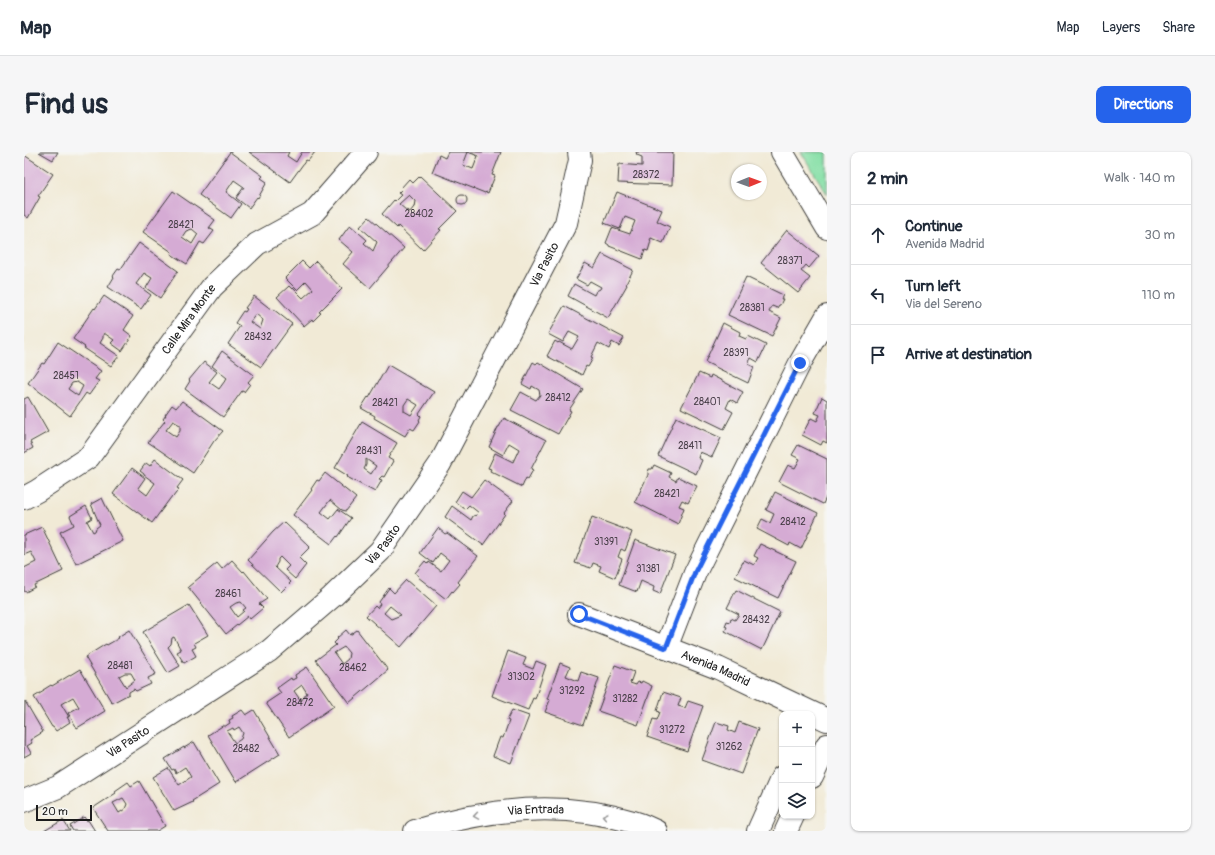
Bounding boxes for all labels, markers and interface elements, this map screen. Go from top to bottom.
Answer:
text: Map [20,16,51,40]
text: Map [1057,19,1080,36]
text: Layers [1102,19,1140,36]
text: Share [1162,19,1195,36]
button: Directions [1096,86,1191,123]
text: Find us [24,87,108,122]
north arrow [731,164,767,200]
text: 2 min [867,168,908,189]
house number: 28372 [632,169,660,181]
text: Walk · 140 m [1104,170,1175,186]
house number: 28402 [405,208,434,220]
text: Continue [905,217,963,236]
house number: 28421 [168,219,194,231]
icon: ahead [867,224,889,246]
text: 30 m [1145,227,1175,243]
text: Avenida Madrid [905,236,985,252]
street label: Via Pasito [527,240,563,290]
house number: 28371 [777,255,803,267]
text: Turn left [905,277,961,296]
street label: Calle Mira Monte [159,281,220,357]
icon: left [867,284,889,306]
text: 110 m [1142,287,1175,303]
text: Via del Sereno [905,296,982,312]
house number: 28381 [739,302,765,314]
house number: 28432 [244,331,272,343]
icon: arrive [867,344,889,366]
text: Arrive at destination [905,345,1032,364]
house number: 28391 [723,347,749,359]
route end [791,354,809,372]
house number: 28451 [53,370,79,382]
house number: 28412 [545,392,571,404]
house number: 28401 [693,396,721,408]
house number: 28421 [372,397,398,409]
house number: 28411 [678,440,702,452]
house number: 28431 [356,445,382,457]
house number: 28421 [654,488,680,500]
house number: 28412 [780,516,806,528]
street label: Via Pasito [363,521,404,569]
house number: 31391 [594,536,618,548]
house number: 31381 [636,563,660,575]
house number: 28461 [215,588,241,600]
route start [570,605,588,623]
house number: 28432 [742,614,770,626]
street label: Avenida Madrid [679,647,752,690]
house number: 28481 [107,660,133,672]
house number: 28462 [339,662,367,674]
house number: 31302 [507,671,535,683]
house number: 31292 [559,685,585,697]
house number: 31282 [612,693,638,705]
house number: 28472 [286,697,314,709]
map controls [779,711,815,819]
button: + [779,711,815,747]
street label: Via Pasito [104,723,153,762]
house number: 31272 [659,724,685,736]
house number: 31262 [716,741,743,753]
house number: 28482 [232,743,260,755]
button: − [779,747,815,783]
button: layers [779,783,815,819]
street label: Via Entrada [507,802,565,819]
scale bar [36,803,92,822]
text: 20 m [42,805,68,818]
one-way arrow [473,811,479,819]
one-way arrow [602,812,609,820]

